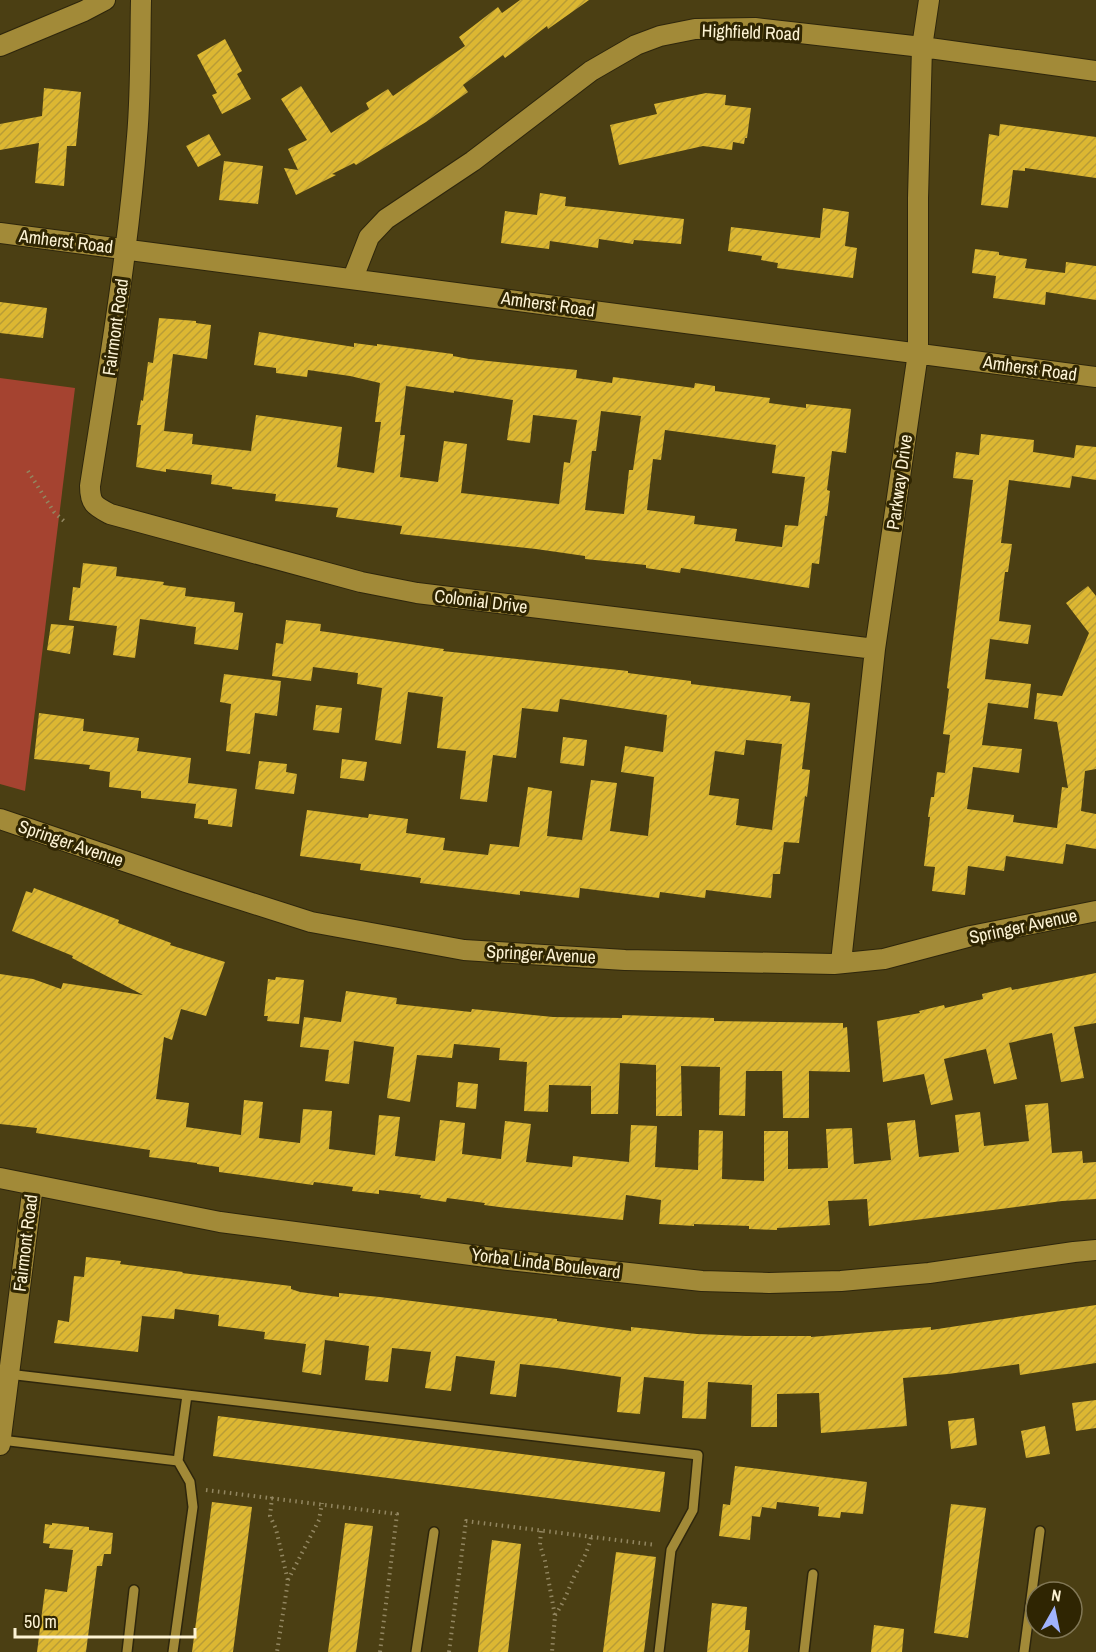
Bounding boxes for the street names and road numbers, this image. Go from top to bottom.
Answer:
street label: Highfield Road [701,18,801,46]
street label: Amherst Road [17,223,114,259]
street label: Fairmont Road [96,277,134,377]
street label: Amherst Road [499,285,596,323]
street label: Amherst Road [981,349,1078,387]
street label: Parkway Drive [880,433,918,531]
street label: Colonial Drive [433,583,529,619]
street label: Springer Avenue [15,813,127,873]
street label: Springer Avenue [967,902,1079,950]
street label: Springer Avenue [486,939,596,969]
street label: Fairmont Road [7,1193,43,1293]
street label: Yorba Linda Boulevard [470,1241,622,1285]

